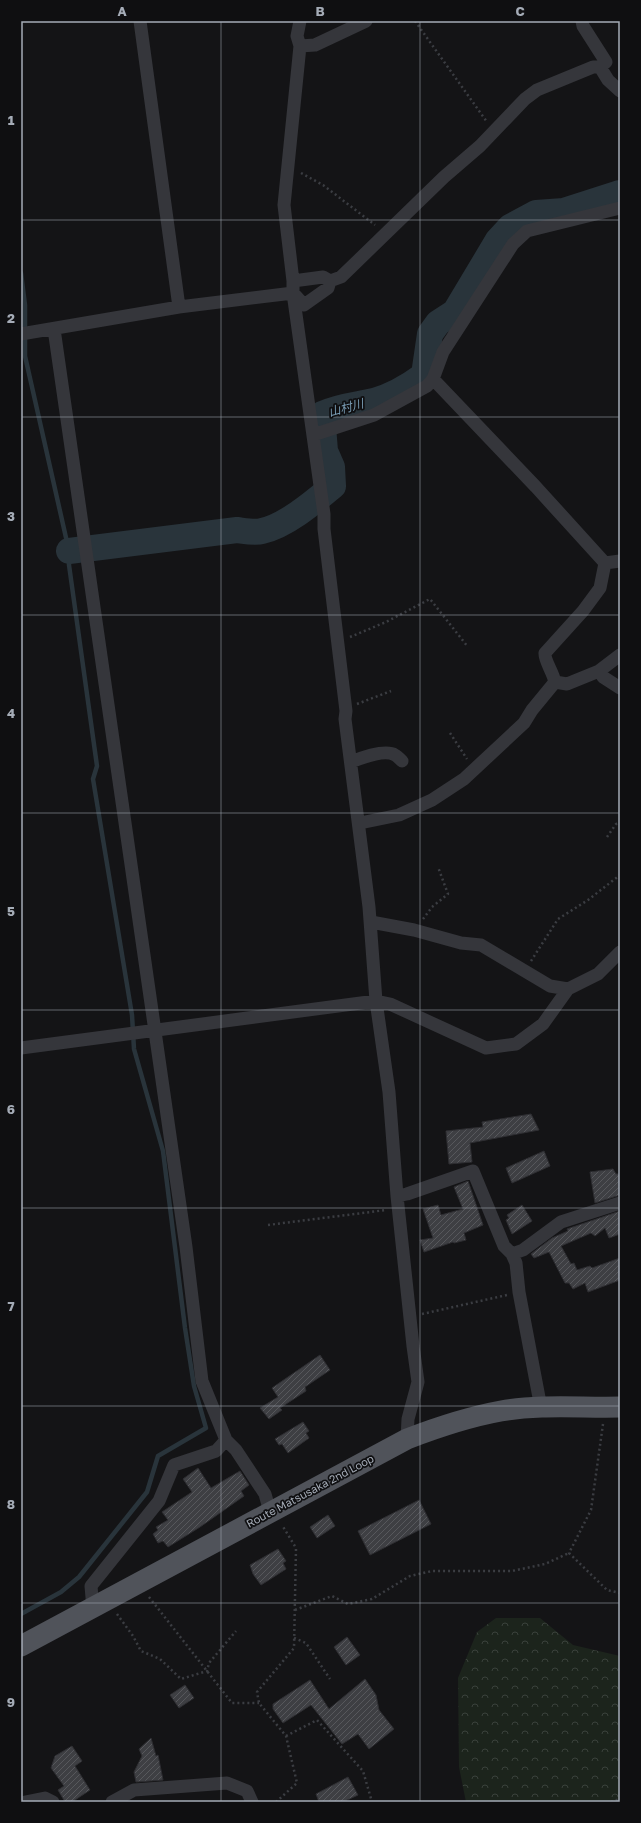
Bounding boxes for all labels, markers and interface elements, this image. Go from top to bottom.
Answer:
text: A [117,3,127,19]
text: B [315,3,325,19]
text: C [515,3,525,19]
text: 1 [8,112,15,128]
text: 2 [7,310,15,326]
water label: 山村川 [327,395,367,419]
text: 3 [7,508,15,524]
text: 4 [7,705,15,721]
text: 5 [7,903,15,919]
text: 6 [7,1101,15,1117]
text: 7 [7,1298,15,1314]
street label: Route Matsusaka 2nd Loop [244,1451,376,1530]
text: 8 [7,1496,15,1512]
text: 9 [7,1694,15,1710]

